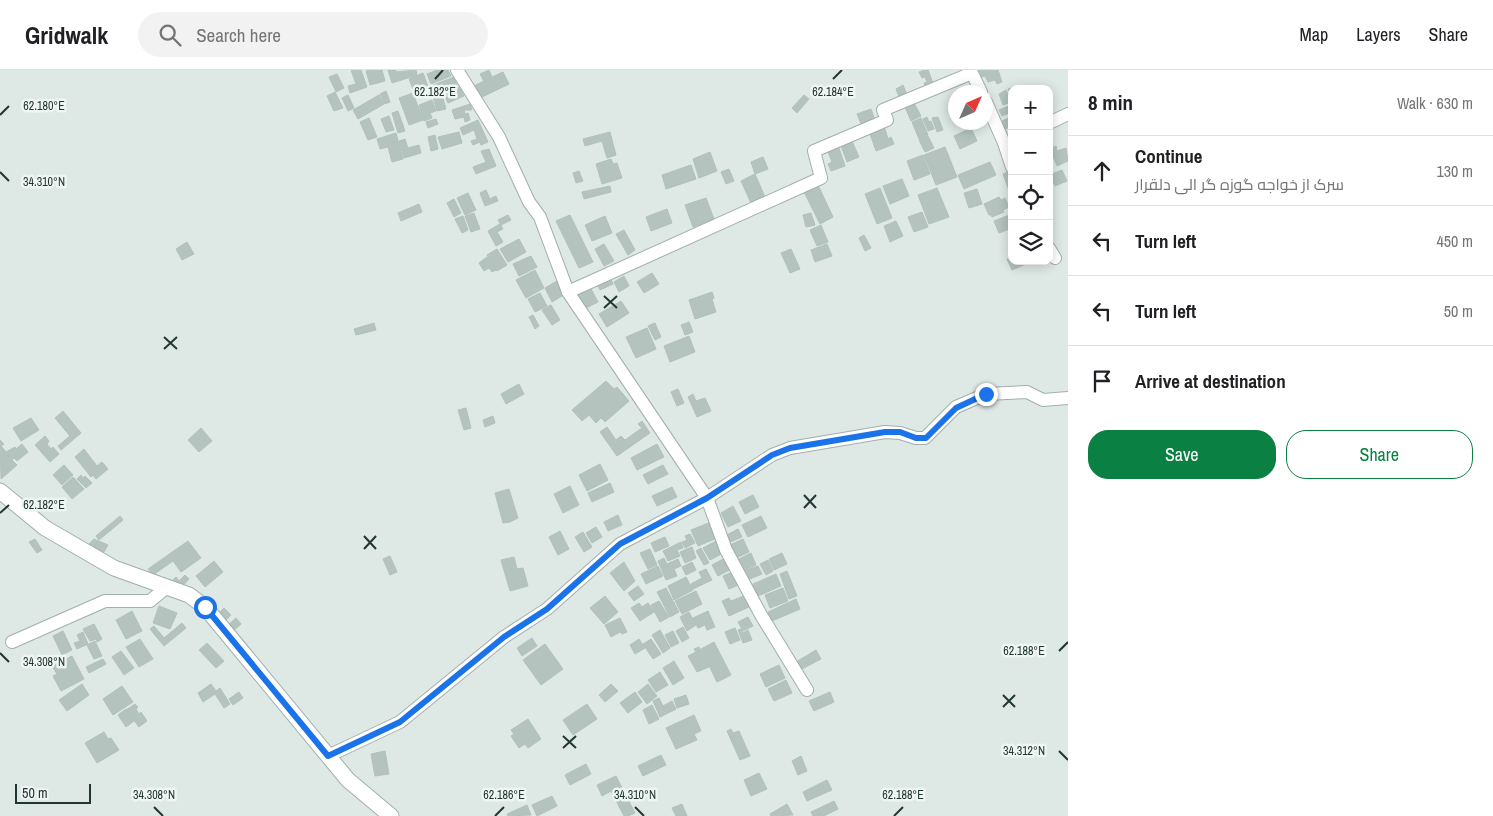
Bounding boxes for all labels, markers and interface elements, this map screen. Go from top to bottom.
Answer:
search box [138,12,488,57]
text: Gridwalk [25,19,108,51]
icon: search [156,21,184,49]
text: Search here [196,22,281,48]
text: Map [1300,22,1328,47]
text: Layers [1356,22,1401,47]
text: Share [1429,22,1468,47]
text: 62.182°E [414,84,456,100]
text: 62.184°E [812,84,854,100]
north arrow [948,85,993,130]
map controls [1008,85,1053,265]
button: + [1008,85,1053,130]
text: 8 min [1088,88,1133,117]
text: Walk · 630 m [1397,92,1473,114]
text: 62.180°E [23,98,65,114]
button: − [1008,130,1053,175]
text: Continue [1135,143,1203,169]
icon: ahead [1088,157,1116,185]
text: 130 m [1437,160,1473,182]
text: سرک از خواجه گوزه گر الی دلقرار [1135,173,1344,195]
text: 34.310°N [23,174,65,190]
button: locate [1008,175,1053,220]
button: layers [1008,220,1053,265]
icon: left [1088,227,1116,255]
text: Turn left [1135,228,1196,254]
text: 450 m [1437,230,1473,252]
icon: left [1088,297,1116,325]
text: Turn left [1135,298,1196,324]
text: 50 m [1444,300,1473,322]
icon: arrive [1088,367,1116,395]
text: Arrive at destination [1135,368,1286,394]
route end [975,383,998,406]
button: Save [1088,430,1276,479]
button: Share [1286,430,1473,479]
text: 62.182°E [23,497,65,513]
route start [194,596,217,619]
text: 62.188°E [1003,643,1045,659]
text: 34.308°N [23,654,65,670]
text: 34.312°N [1003,743,1045,759]
scale bar [15,781,91,804]
text: 50 m [22,784,48,802]
text: 34.308°N [133,787,175,803]
text: 62.186°E [483,787,525,803]
text: 34.310°N [614,787,656,803]
text: 62.188°E [882,787,924,803]

